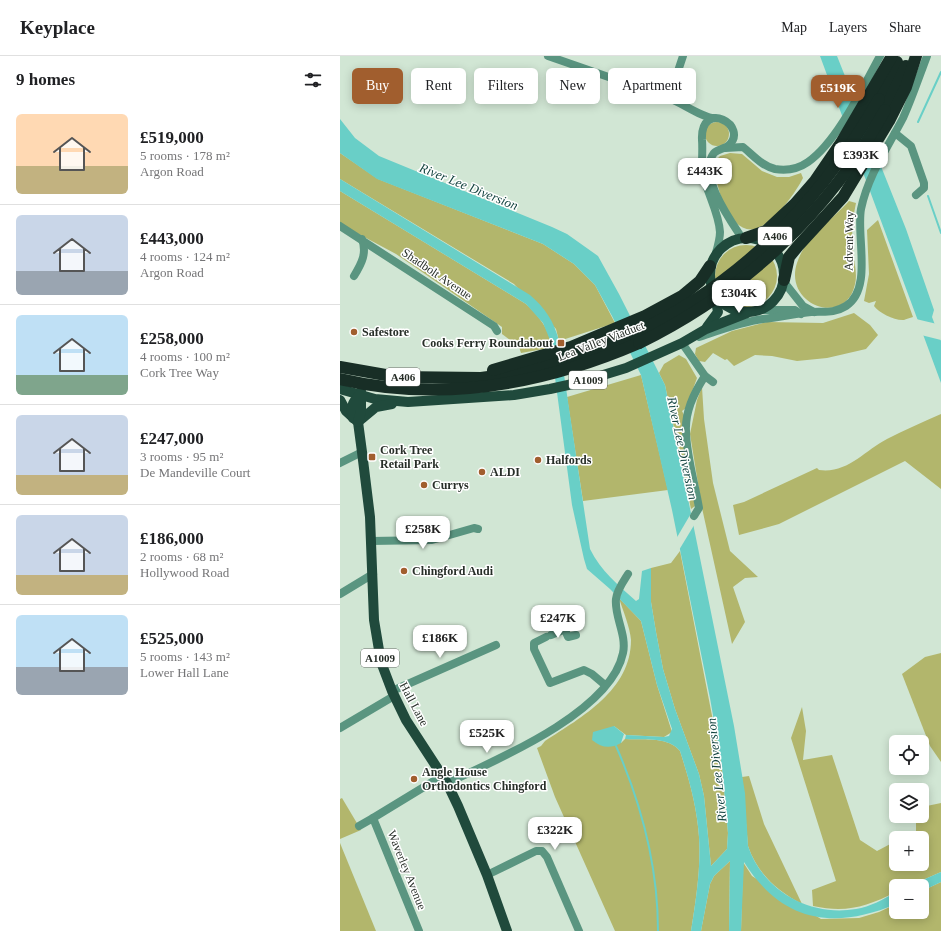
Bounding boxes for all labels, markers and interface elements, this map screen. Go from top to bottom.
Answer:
text: Keyplace [20,17,95,38]
text: Map [781,20,807,35]
text: Layers [829,20,867,35]
text: Share [889,20,921,35]
chip: Buy [352,68,403,104]
chip: Rent [411,68,466,104]
chip: Filters [474,68,538,104]
chip: New [546,68,600,104]
chip: Apartment [608,68,696,104]
icon: filters [302,69,324,91]
text: 9 homes [16,70,75,89]
pin: £519K [810,75,866,109]
text: £519K [820,80,856,95]
text: £519,000 [140,128,204,147]
icon: home [48,130,96,178]
pin: £393K [833,142,889,176]
text: £393K [843,147,879,162]
text: 5 rooms · 178 m² [140,148,230,163]
pin: £443K [677,158,733,192]
water label: River Lee Diversion [417,160,520,213]
text: £443K [687,163,723,178]
text: Argon Road [140,164,204,179]
street label: Advent Way [841,211,857,271]
road number: A406 [758,227,792,245]
text: £443,000 [140,229,204,248]
icon: home [48,231,96,279]
street label: Shadbolt Avenue [399,245,475,303]
text: 4 rooms · 124 m² [140,249,230,264]
text: Argon Road [140,265,204,280]
pin: £304K [711,280,767,314]
text: £304K [721,285,757,300]
street label: Lea Valley Viaduct [556,318,647,364]
place label: Safestore [362,325,410,339]
marker: Safestore [349,327,359,337]
text: £258,000 [140,329,204,348]
icon: home [48,331,96,379]
place label: Cooks Ferry Roundabout [422,336,553,350]
marker: Cooks Ferry Roundabout [556,338,566,348]
text: 4 rooms · 100 m² [140,349,230,364]
text: Cork Tree Way [140,365,219,380]
road number: A406 [386,368,420,386]
road number: A1009 [569,371,607,389]
water label: River Lee Diversion [664,394,701,501]
text: £247,000 [140,429,204,448]
icon: home [48,431,96,479]
place label: Cork Tree Retail Park [380,443,439,471]
text: 3 rooms · 95 m² [140,449,223,464]
marker: Cork Tree Retail Park [367,452,377,462]
place label: Halfords [546,453,592,467]
marker: Halfords [533,455,543,465]
text: De Mandeville Court [140,465,250,480]
place label: ALDI [490,465,520,479]
marker: ALDI [477,467,487,477]
place label: Currys [432,478,469,492]
marker: Currys [419,480,429,490]
pin: £258K [395,516,451,550]
text: £258K [405,521,441,536]
text: £186,000 [140,529,204,548]
icon: home [48,531,96,579]
text: 2 rooms · 68 m² [140,549,223,564]
place label: Chingford Audi [412,564,494,578]
text: Hollywood Road [140,565,229,580]
marker: Chingford Audi [399,566,409,576]
pin: £247K [530,605,586,639]
text: £247K [540,610,576,625]
pin: £186K [412,625,468,659]
text: £525,000 [140,629,204,648]
text: £186K [422,630,458,645]
icon: home [48,631,96,679]
text: 5 rooms · 143 m² [140,649,230,664]
road number: A1009 [361,649,399,667]
text: Lower Hall Lane [140,665,229,680]
street label: Hall Lane [397,680,431,728]
water label: River Lee Diversion [704,717,730,824]
pin: £525K [459,720,515,754]
text: £525K [469,725,505,740]
map controls [889,735,929,919]
button: locate [889,735,929,775]
place label: Angle House Orthodontics Chingford [422,765,547,793]
marker: Angle House Orthodontics Chingford [409,774,419,784]
button: layers [889,783,929,823]
pin: £322K [527,817,583,851]
text: £322K [537,822,573,837]
street label: Waverley Avenue [385,828,429,912]
button: + [889,831,929,871]
button: − [889,879,929,919]

